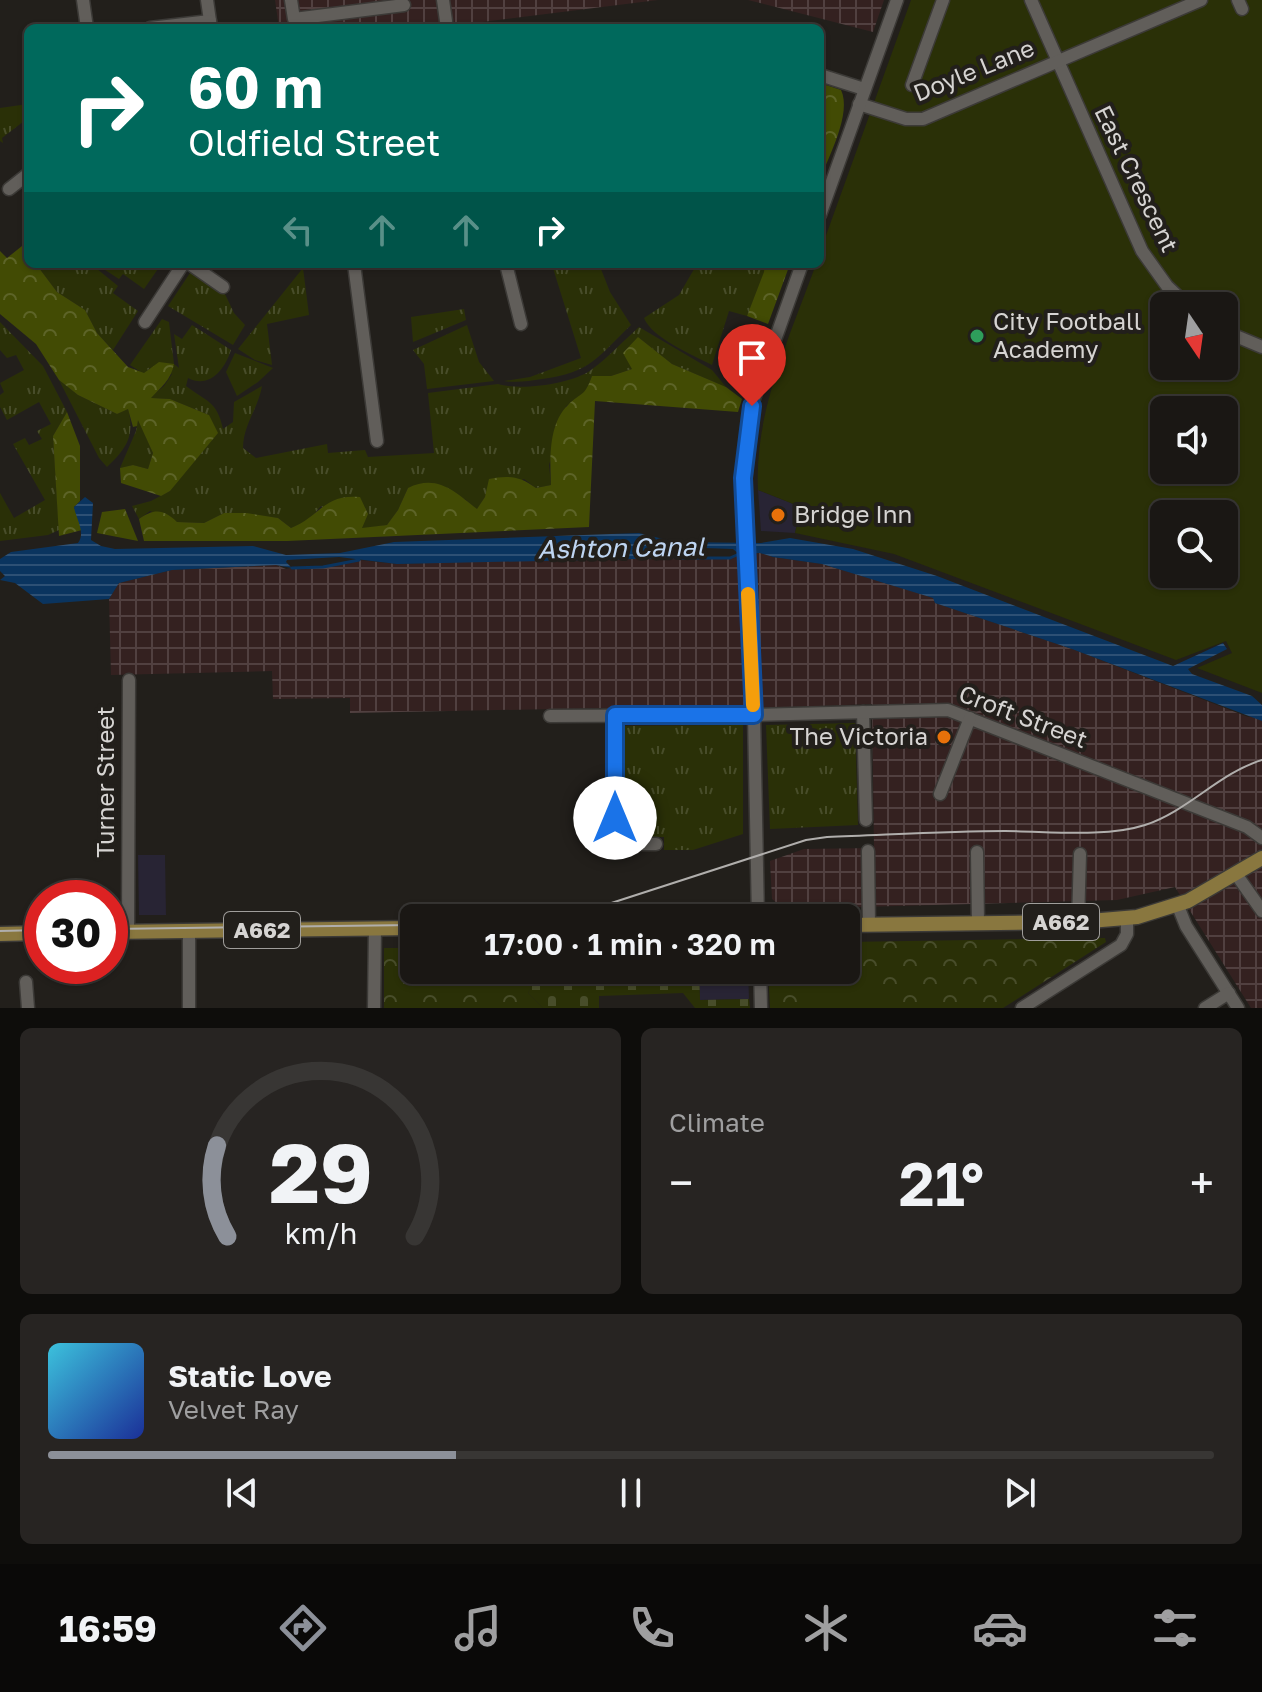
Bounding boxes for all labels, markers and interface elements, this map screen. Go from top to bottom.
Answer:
street label: Doyle Lane [909,32,1038,107]
text: 60 m [188,53,323,120]
icon: right [56,56,160,160]
street label: East Crescent [1089,100,1185,256]
text: Oldfield Street [188,121,440,164]
icon: left [276,208,320,252]
icon: ahead [360,208,404,252]
icon: ahead [444,208,488,252]
icon: right [528,208,572,252]
north arrow [1150,292,1238,380]
map controls [1150,292,1238,588]
place label: City Football Academy [993,306,1141,363]
pin [718,324,786,406]
marker: City Football Academy [968,327,986,345]
icon: arrive [730,336,774,380]
button: sound [1150,396,1238,484]
place label: Bridge Inn [794,499,912,528]
button: search [1150,500,1238,588]
marker: Bridge Inn [769,506,787,524]
water label: Ashton Canal [537,531,706,564]
street label: Croft Street [955,678,1092,753]
street label: Turner Street [90,706,119,858]
place label: The Victoria [789,721,928,750]
marker: The Victoria [935,728,953,746]
position arrow [573,776,657,860]
speed limit sign: 30 [24,880,128,984]
road number: A662 [1023,904,1099,940]
road number: A662 [224,912,300,948]
text: 17:00 · 1 min · 320 m [484,926,776,962]
text: Climate [669,1107,765,1138]
text: 29 [269,1121,372,1221]
text: 21° [899,1147,984,1219]
text: − [669,1156,693,1209]
text: + [1190,1156,1214,1209]
text: km/h [284,1216,357,1250]
text: Static Love [168,1358,332,1394]
text: Velvet Ray [168,1394,299,1425]
icon: previous [220,1471,264,1515]
icon: pause [609,1471,653,1515]
icon: next [998,1471,1042,1515]
icon: directions [275,1600,331,1656]
icon: music [450,1600,506,1656]
icon: phone [624,1600,680,1656]
icon: climate [798,1600,854,1656]
icon: car [972,1600,1028,1656]
icon: filters [1147,1600,1203,1656]
text: 16:59 [59,1607,157,1650]

